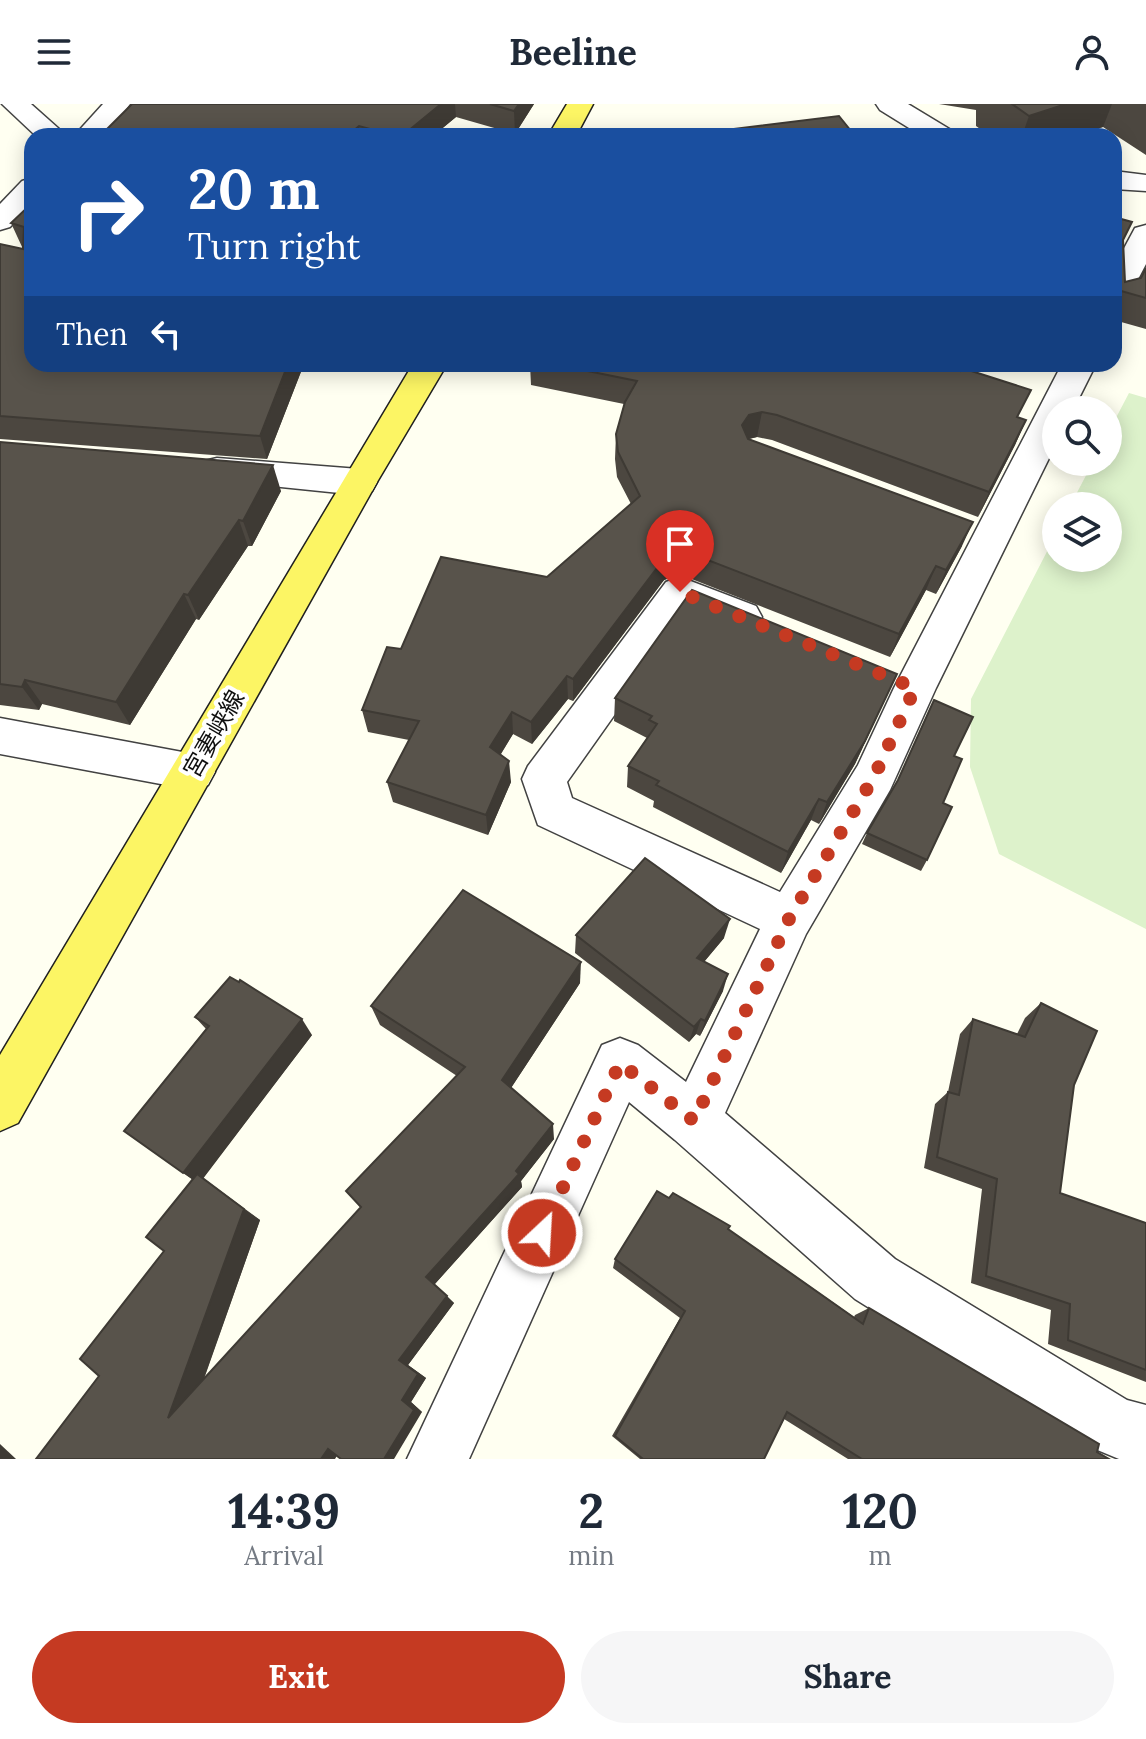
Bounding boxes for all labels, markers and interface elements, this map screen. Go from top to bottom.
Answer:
text: Beeline [509,29,637,75]
icon: menu [32,30,76,74]
icon: person [1070,30,1114,74]
text: 20 m [188,153,320,224]
icon: right [56,160,160,264]
text: Turn right [188,223,361,269]
icon: left [144,312,188,356]
text: Then [56,315,128,353]
map controls [1042,396,1122,572]
button: search [1042,396,1122,476]
button: layers [1042,492,1122,572]
pin [646,510,714,592]
icon: arrive [658,522,702,566]
street label: 宮妻峡線 [176,684,251,783]
position arrow [500,1191,584,1275]
text: 14:39 [228,1480,340,1541]
text: 2 [579,1480,604,1541]
text: 120 [842,1480,918,1541]
text: Arrival [244,1539,324,1572]
text: min [568,1539,615,1572]
text: m [869,1539,892,1572]
button: Exit [32,1631,565,1723]
button: Share [581,1631,1114,1723]

